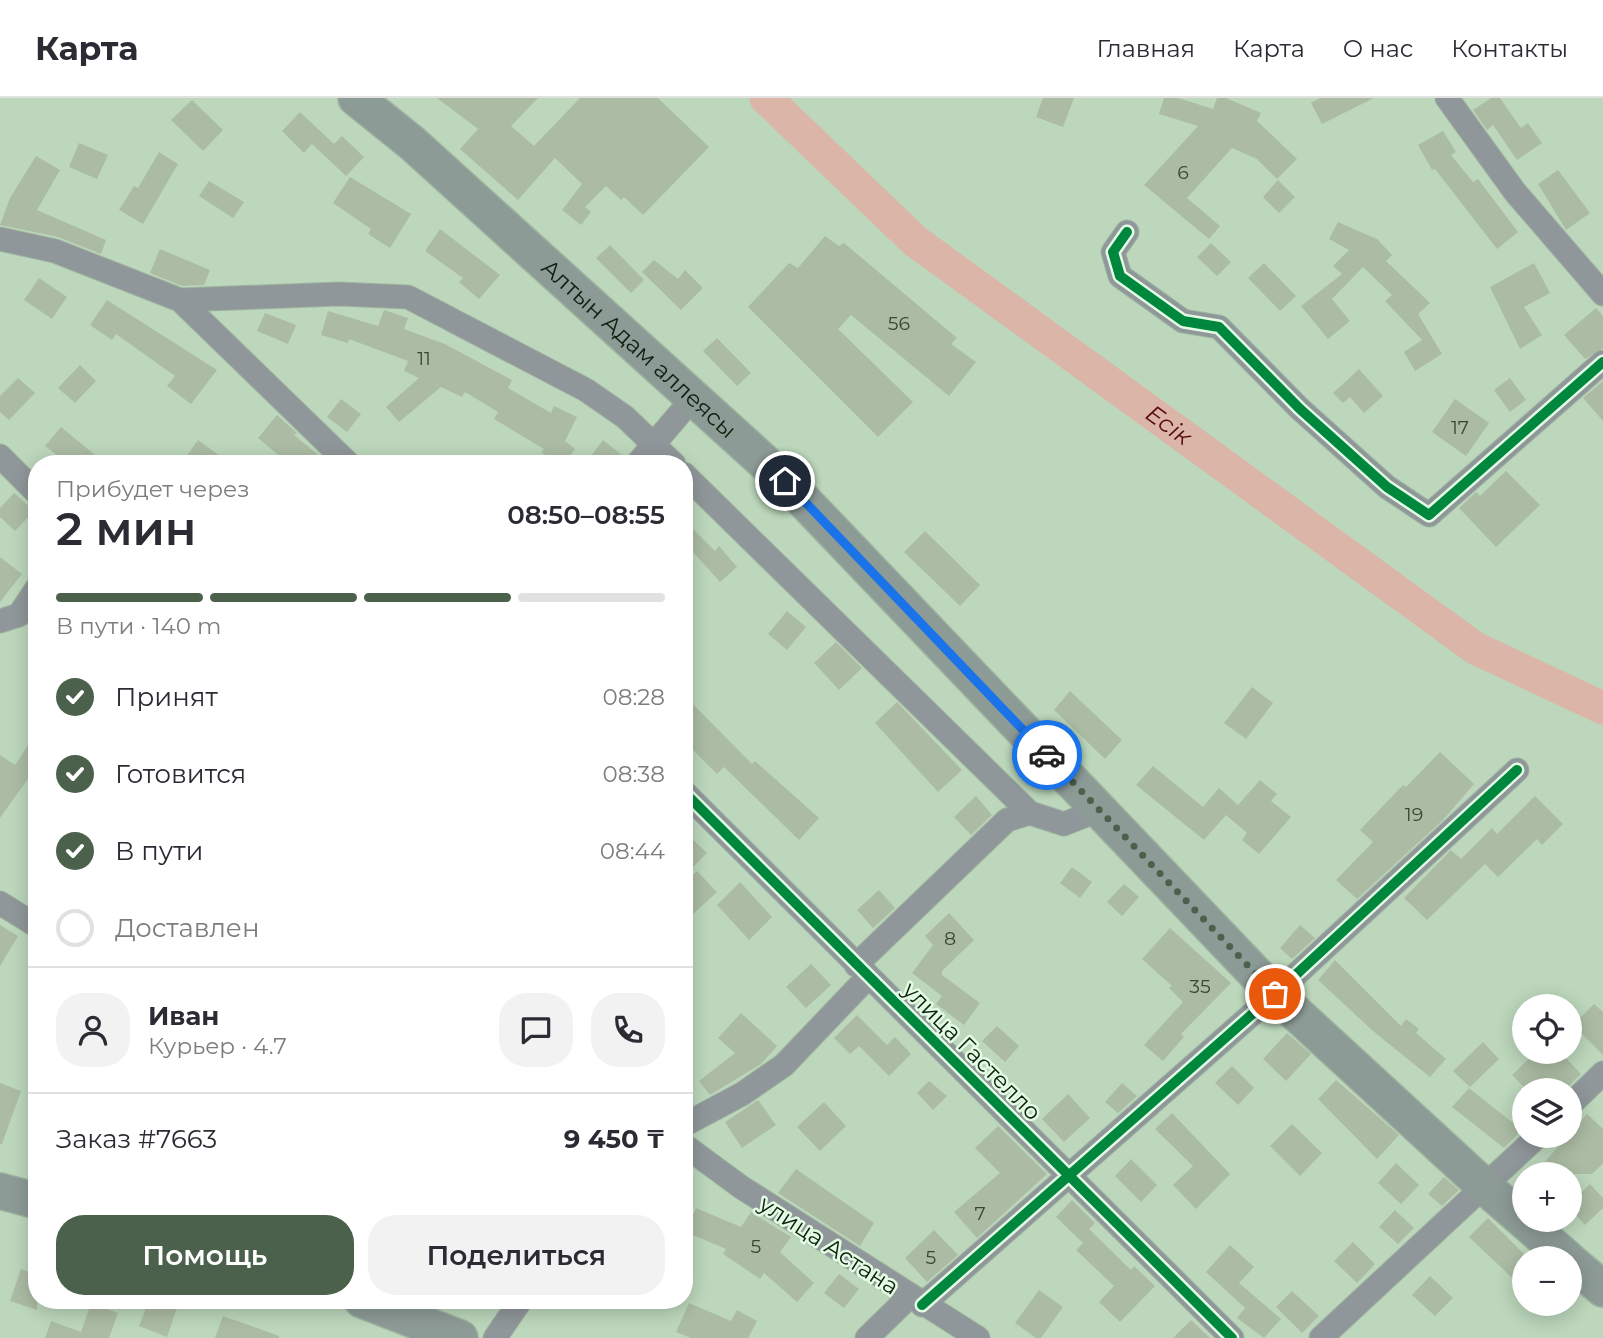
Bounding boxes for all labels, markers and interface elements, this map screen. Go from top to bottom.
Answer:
text: Карта [35,28,138,68]
text: Главная [1097,34,1195,63]
text: Карта [1233,34,1305,63]
text: О нас [1343,34,1413,63]
text: Контакты [1451,34,1568,63]
house number: 6 [1177,161,1189,184]
street label: Алтын Адам аллеясы [536,253,742,444]
house number: 56 [888,312,910,335]
house number: 11 [417,347,431,370]
water label: Есік [1140,398,1198,452]
house number: 17 [1451,416,1469,439]
pin [755,451,815,511]
icon: home [766,462,804,500]
text: Прибудет через [56,475,250,503]
text: 08:50–08:55 [507,499,665,531]
text: 2 мин [56,500,196,557]
text: В пути · 140 m [56,612,221,640]
icon: check [56,678,94,716]
text: Принят [115,681,218,713]
text: 08:28 [602,683,665,711]
courier [1012,720,1082,790]
icon: car [1028,736,1066,774]
icon: check [56,755,94,793]
text: Готовится [115,758,246,790]
text: 08:38 [603,760,665,788]
house number: 19 [1405,803,1423,826]
icon: check [56,832,94,870]
text: В пути [115,835,204,867]
text: 08:44 [600,837,665,865]
text: Доставлен [115,912,260,944]
house number: 8 [944,927,956,950]
pin [1245,964,1305,1024]
street label: улица Гастелло [896,975,1047,1126]
house number: 35 [1189,975,1211,998]
icon: bag [1256,975,1294,1013]
button: person [56,993,130,1067]
button: chat [499,993,573,1067]
button: phone [591,993,665,1067]
map controls [1512,994,1582,1316]
button: locate [1512,994,1582,1064]
text: Иван [148,1000,219,1032]
text: Курьер · 4.7 [148,1032,287,1060]
button: layers [1512,1078,1582,1148]
text: Заказ #7663 [56,1123,217,1155]
text: 9 450 ₸ [564,1123,665,1155]
button: + [1512,1162,1582,1232]
street label: улица Астана [753,1189,904,1301]
house number: 7 [974,1202,986,1225]
button: Помощь [56,1215,354,1295]
button: Поделиться [368,1215,665,1295]
house number: 5 [751,1235,762,1258]
house number: 5 [926,1246,937,1269]
button: − [1512,1246,1582,1316]

